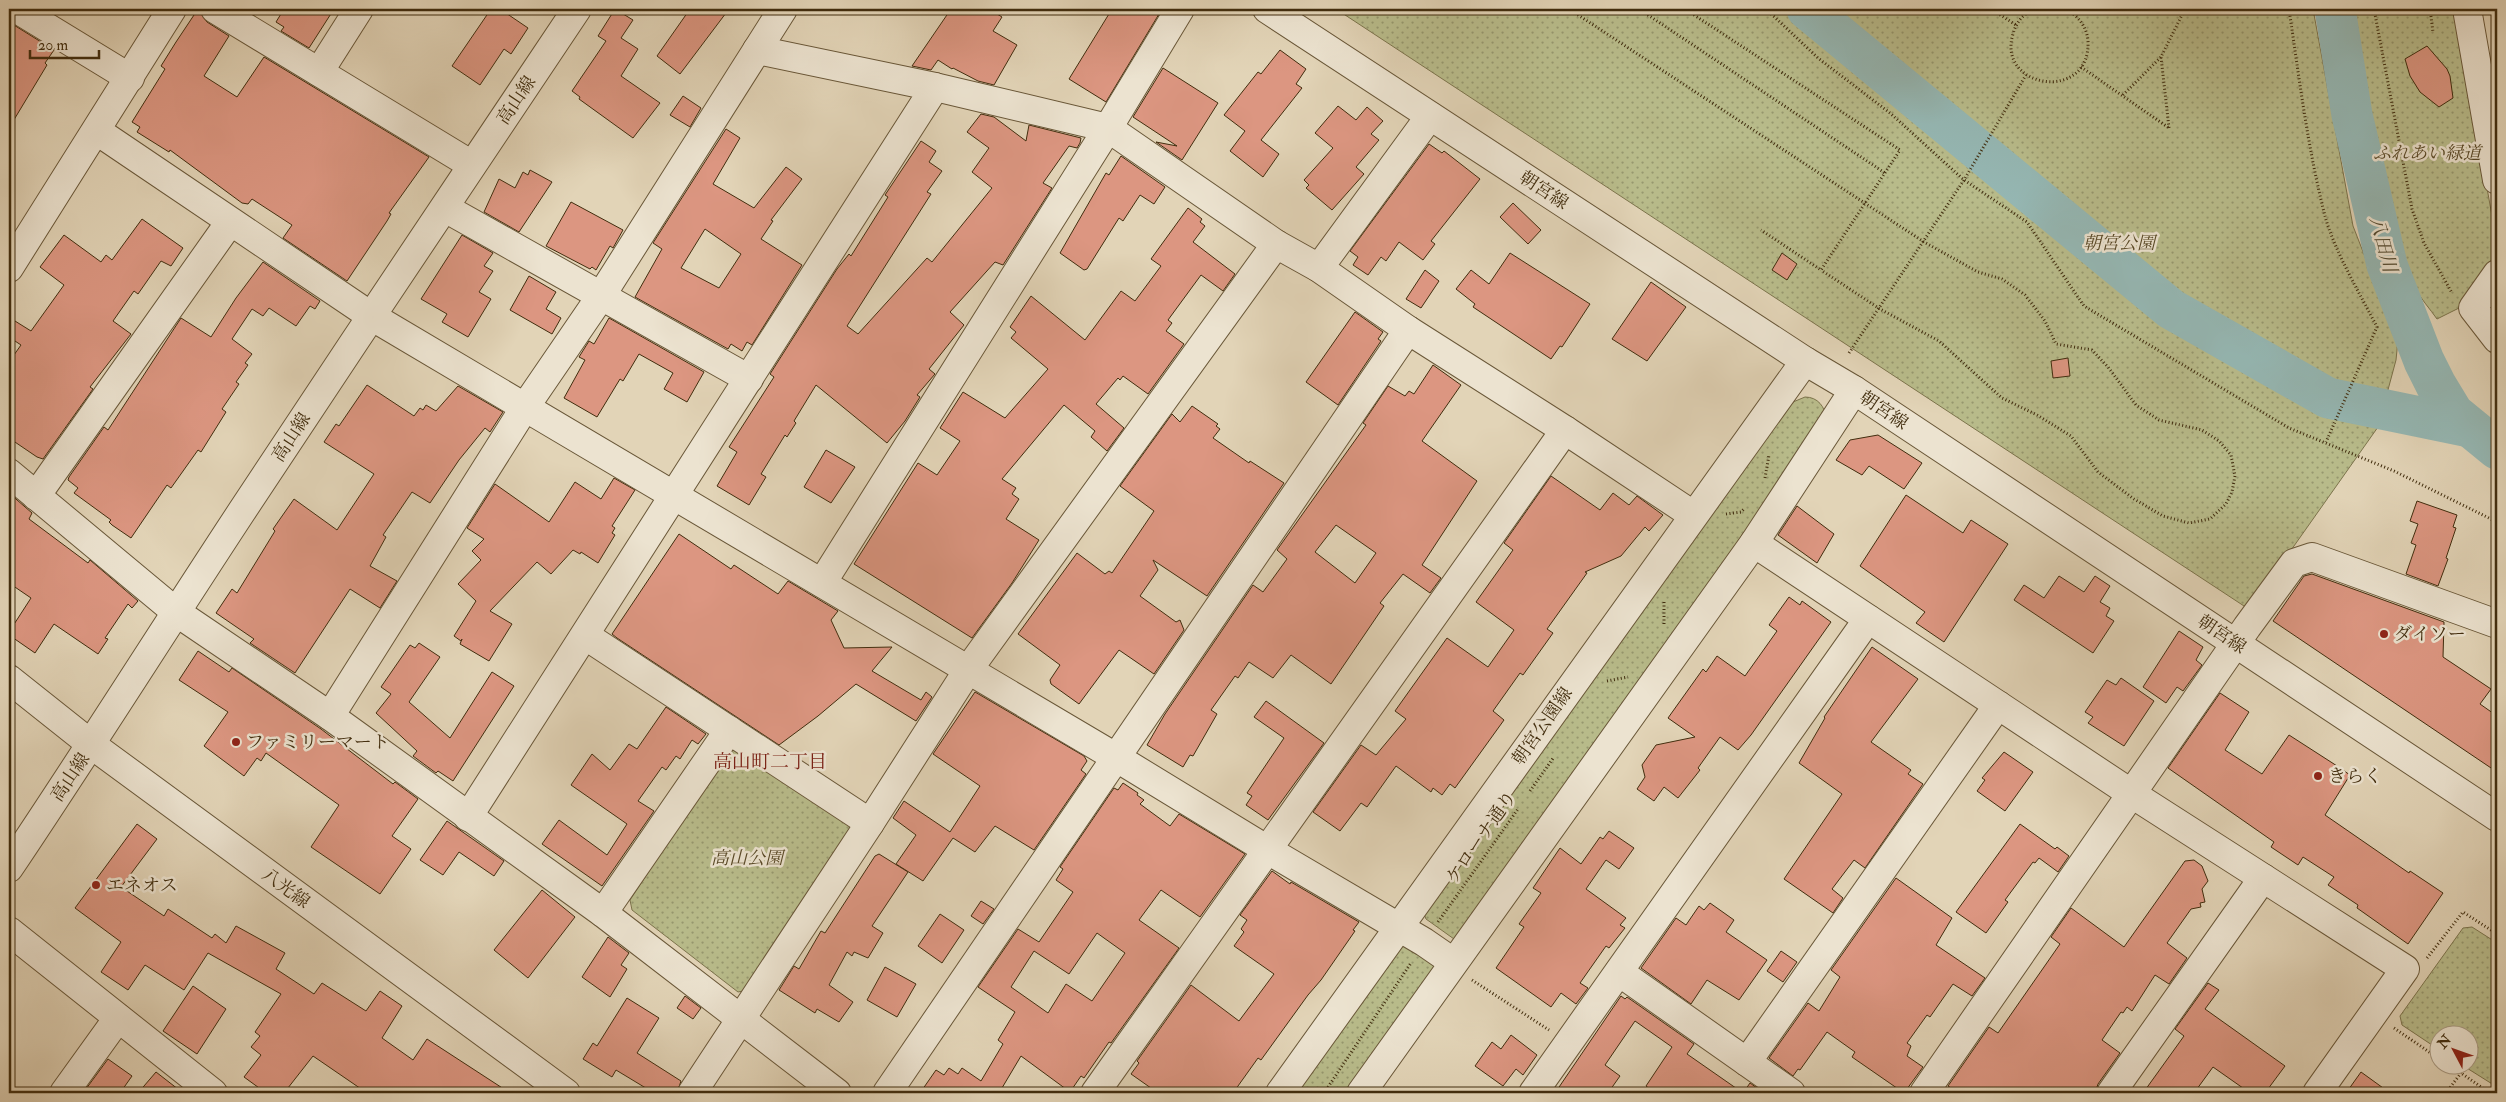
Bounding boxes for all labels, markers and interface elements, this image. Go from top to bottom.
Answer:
scale bar [30,28,99,60]
text: 20 m [38,36,68,55]
street label: 高山線 [492,71,541,129]
park label: ふれあい緑道 [2373,142,2484,165]
street label: 朝宮線 [1515,166,1573,215]
water label: 八田川 [2364,214,2403,277]
park label: 朝宮公園 [2083,232,2158,255]
street label: 朝宮線 [1855,386,1913,435]
street label: 高山線 [267,408,316,466]
street label: 朝宮線 [2193,610,2251,659]
place label: ダイソー [2394,623,2466,646]
marker: ダイソー [2378,628,2390,640]
street label: 朝宮公園線 [1507,683,1578,770]
place label: ファミリーマート [246,731,390,754]
marker: ファミリーマート [230,736,242,748]
street label: 高山線 [46,748,95,806]
district label: 高山町二丁目 [713,750,827,774]
place label: きらく [2328,765,2382,788]
marker: きらく [2312,770,2324,782]
street label: ケローナ通り [1441,786,1522,888]
park label: 高山公園 [711,847,786,870]
street label: 八光線 [257,863,314,914]
place label: エネオス [106,874,178,897]
marker: エネオス [90,879,102,891]
north arrow [2428,1024,2478,1074]
text: N [2433,1031,2455,1053]

